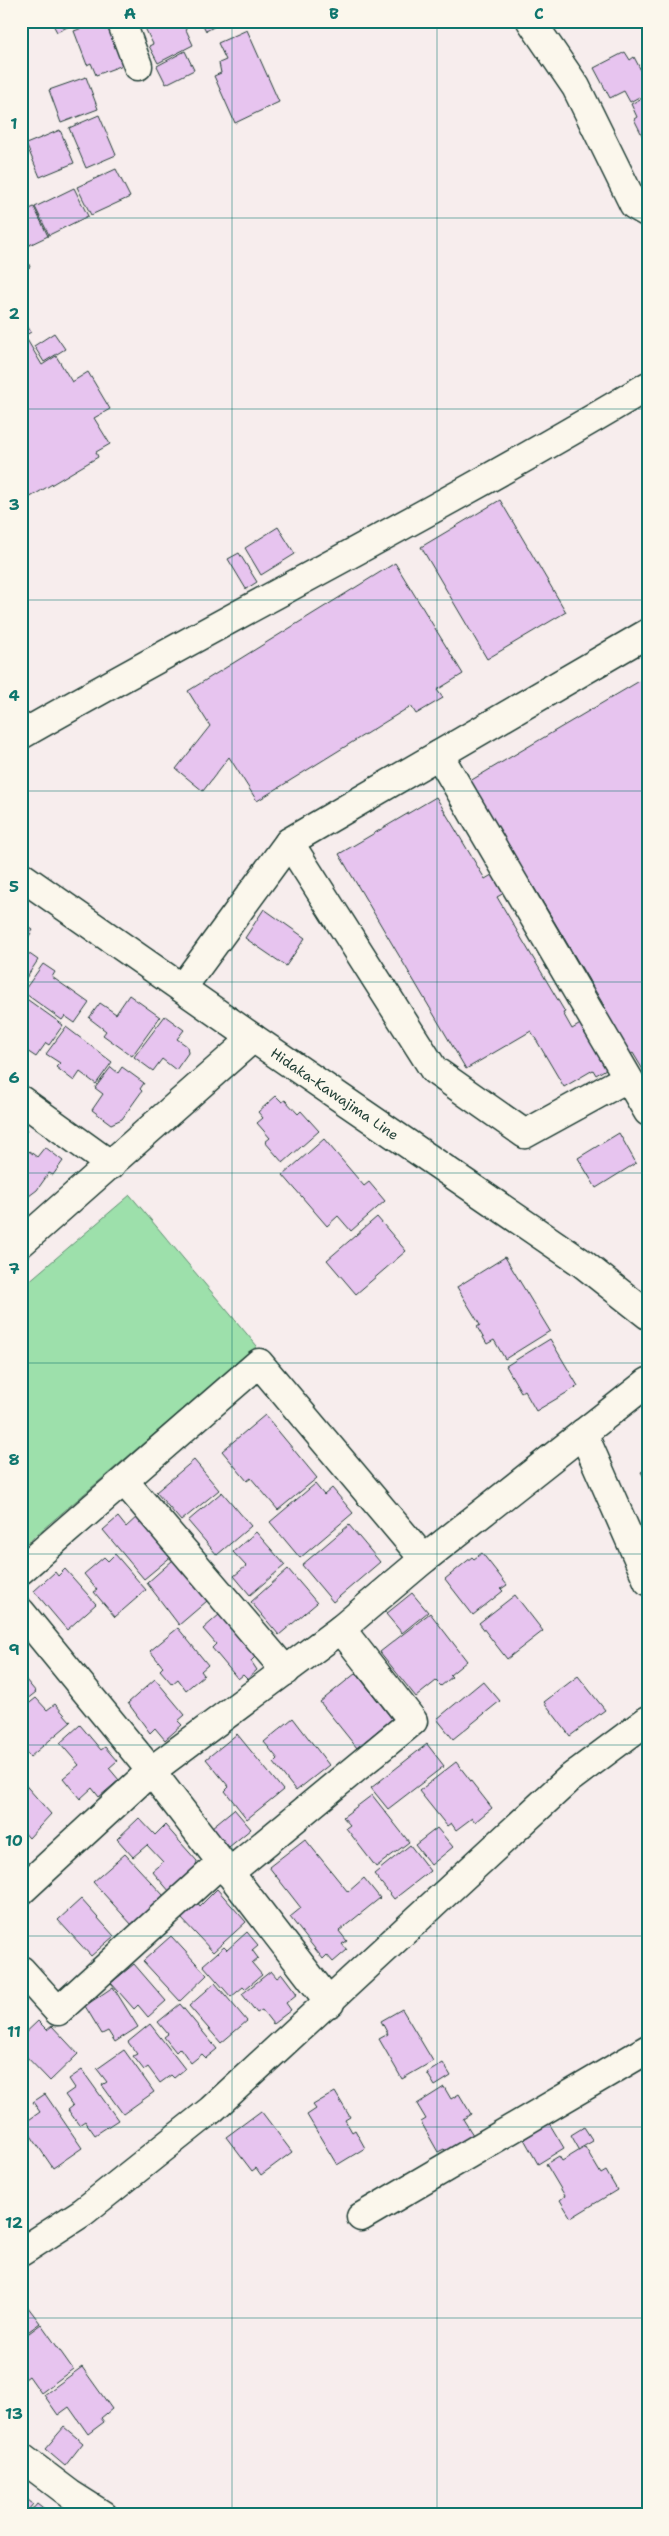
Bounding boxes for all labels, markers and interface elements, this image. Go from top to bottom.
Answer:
text: A [124,3,136,24]
text: B [329,3,339,24]
text: C [534,3,544,24]
text: 1 [10,113,18,134]
text: 2 [8,303,20,324]
text: 3 [8,494,20,515]
text: 4 [8,685,20,706]
text: 5 [9,876,19,897]
street label: Hidaka-Kawajima Line [267,1044,402,1144]
text: 6 [8,1067,20,1088]
text: 7 [8,1258,20,1279]
text: 8 [8,1449,20,1470]
text: 9 [8,1639,20,1660]
text: 10 [5,1830,23,1851]
text: 11 [7,2021,21,2042]
text: 12 [5,2212,23,2233]
text: 13 [5,2403,23,2424]

